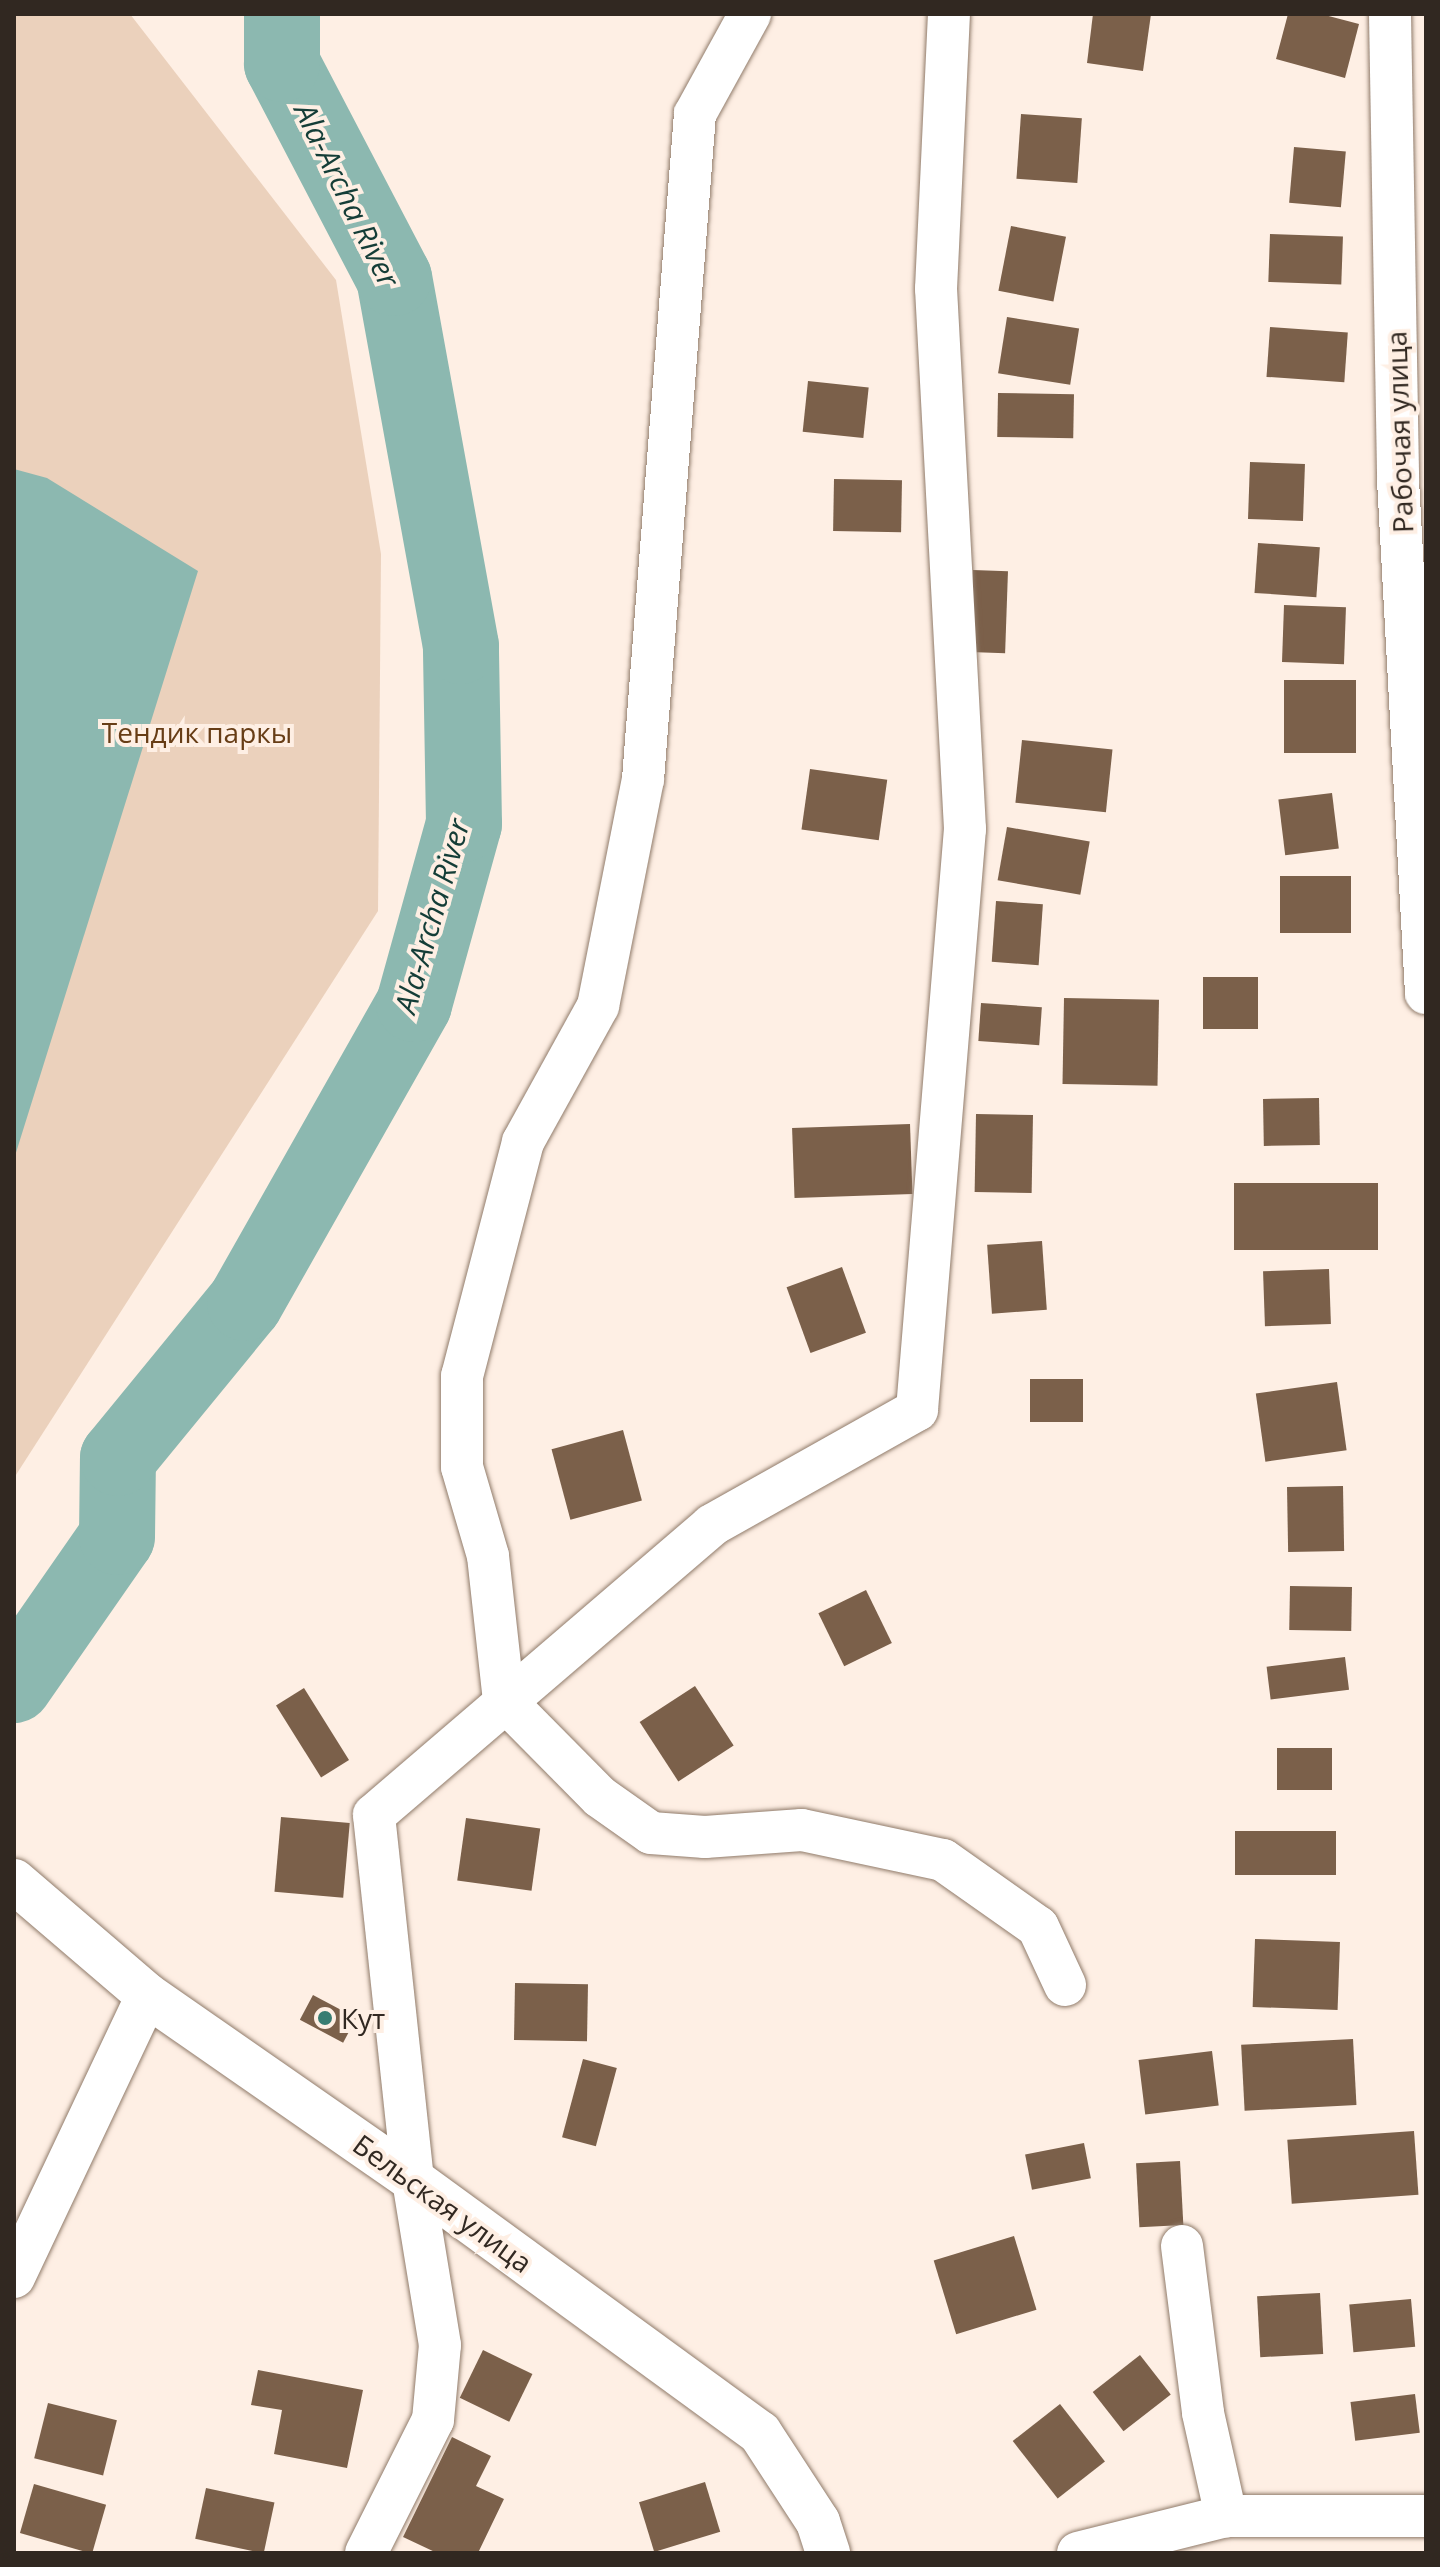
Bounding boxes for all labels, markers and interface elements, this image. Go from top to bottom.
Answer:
water label: Ala-Archa River [287,97,407,293]
street label: Рабочая улица [1379,330,1419,534]
park label: Тендик паркы [102,715,292,749]
water label: Ala-Archa River [387,815,477,1017]
place label: Кут [341,2001,385,2035]
marker: Кут [316,2009,334,2027]
street label: Бельская улица [347,2127,539,2279]

